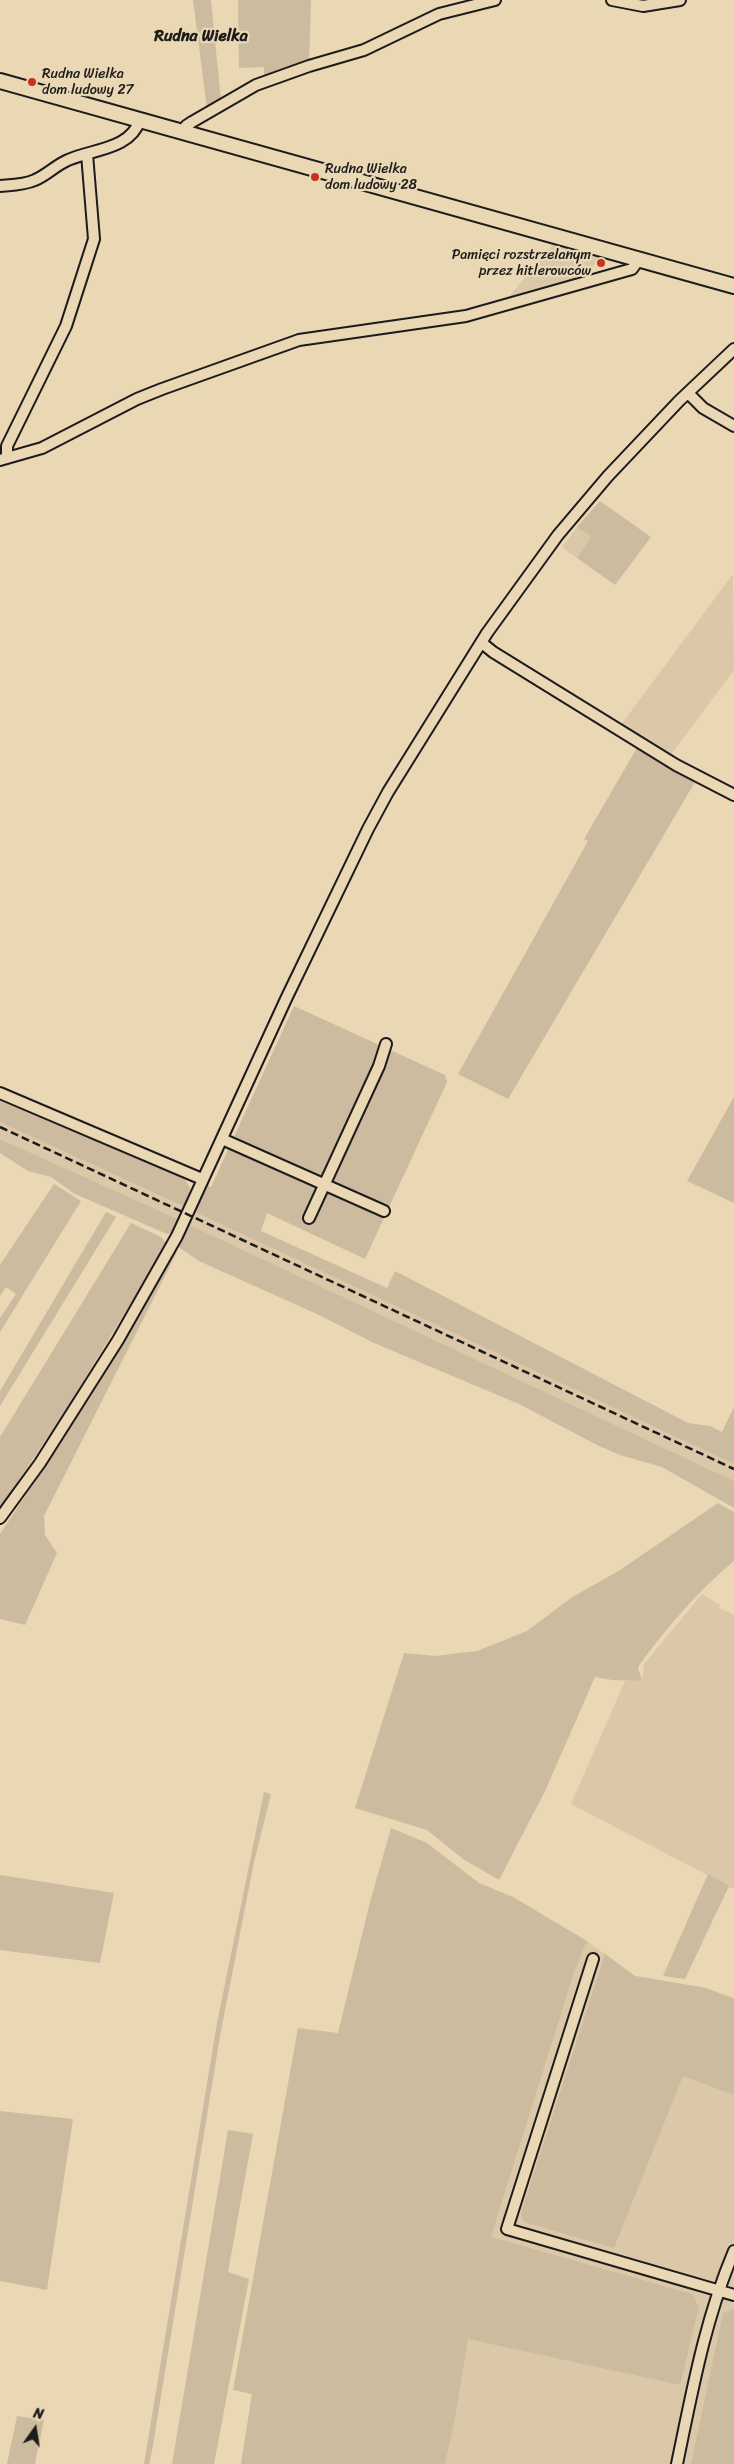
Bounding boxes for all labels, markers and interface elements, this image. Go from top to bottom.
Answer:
district label: Rudna Wielka [154,27,248,47]
place label: Rudna Wielka dom ludowy 27 [42,66,134,98]
marker: Rudna Wielka dom ludowy 27 [26,76,38,88]
place label: Rudna Wielka dom ludowy 28 [325,161,417,193]
marker: Rudna Wielka dom ludowy 28 [309,171,321,183]
place label: Pamięci rozstrzelanym przez hitlerowców [452,247,591,280]
marker: Pamięci rozstrzelanym przez hitlerowców [595,257,607,269]
text: N [31,2401,46,2427]
north arrow [10,2404,60,2454]

